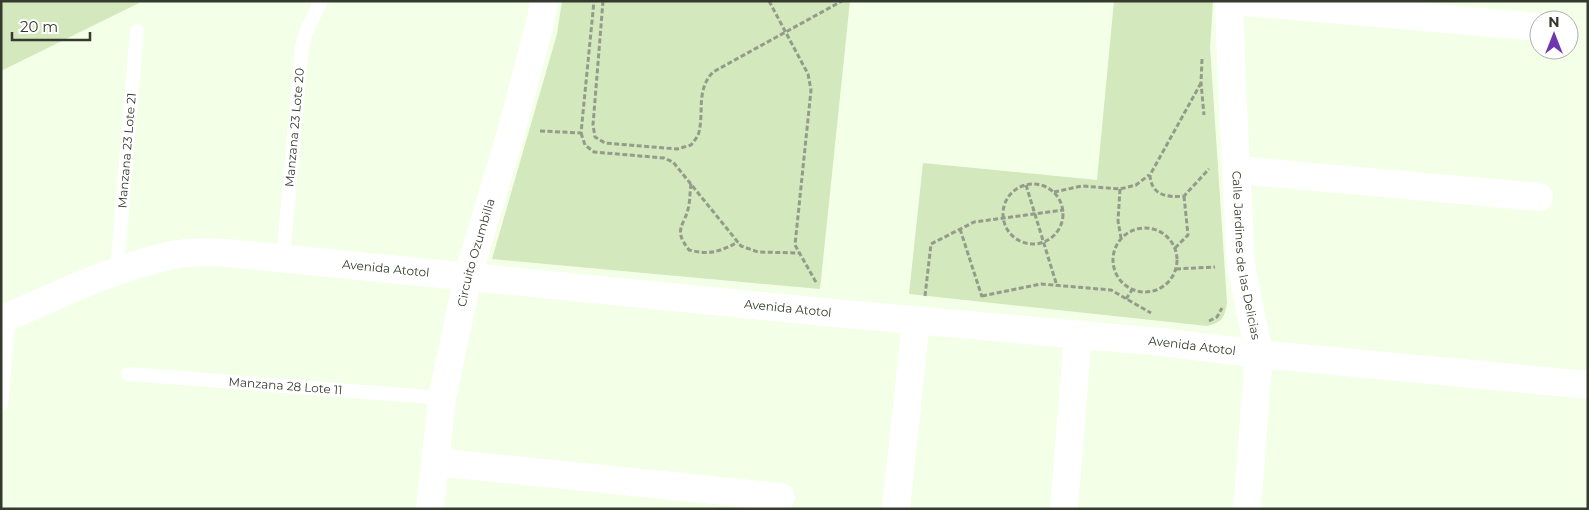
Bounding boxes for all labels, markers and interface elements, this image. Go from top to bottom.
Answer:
scale bar [12,10,90,42]
north arrow [1529,10,1579,60]
text: N [1548,13,1560,31]
text: 20 m [20,17,58,36]
street label: Manzana 23 Lote 20 [281,67,307,188]
street label: Manzana 23 Lote 21 [114,92,139,209]
street label: Calle Jardines de las Delicias [1229,170,1264,341]
street label: Circuito Ozumbilla [454,197,498,308]
street label: Avenida Atotol [341,256,430,280]
street label: Avenida Atotol [743,296,832,320]
street label: Avenida Atotol [1148,333,1237,358]
street label: Manzana 28 Lote 11 [228,374,343,397]

